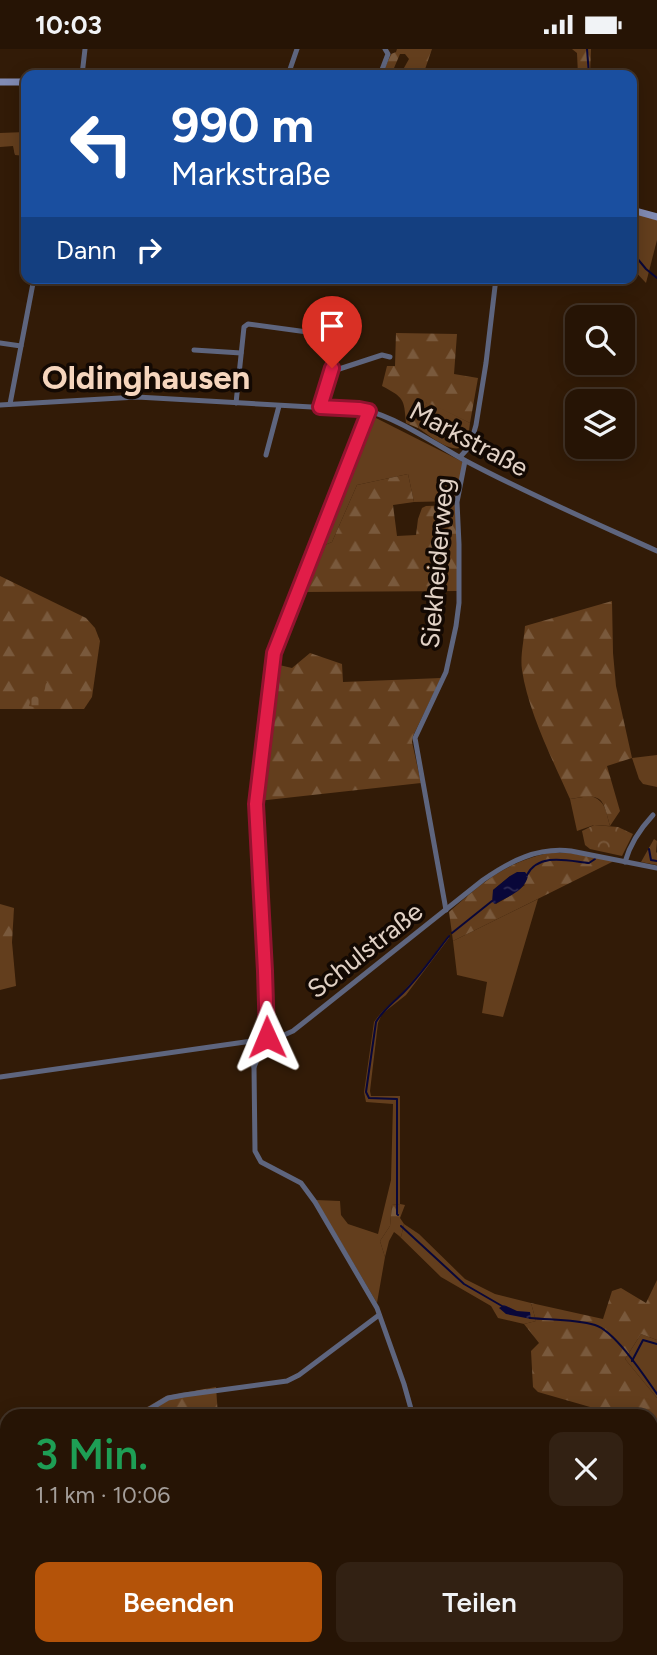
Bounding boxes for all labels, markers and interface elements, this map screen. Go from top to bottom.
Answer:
text: 10:03 [35,9,102,41]
text: 990 m [171,95,314,154]
icon: left [56,98,147,189]
text: Markstraße [171,155,330,193]
icon: right [130,231,168,269]
text: Dann [56,234,116,266]
pin [302,296,362,368]
map controls [565,305,635,459]
button: search [565,305,635,375]
icon: arrive [313,307,351,345]
district label: Oldinghausen [42,358,250,397]
button: layers [565,389,635,459]
street label: Markstraße [404,394,534,484]
street label: Siekheiderweg [414,476,460,650]
street label: Schulstraße [301,895,429,1005]
position arrow [230,1000,304,1074]
text: 3 Min. [35,1429,148,1480]
button: close [549,1432,623,1506]
text: 1.1 km · 10:06 [35,1481,170,1509]
button: Beenden [35,1562,322,1642]
button: Teilen [336,1562,623,1642]

